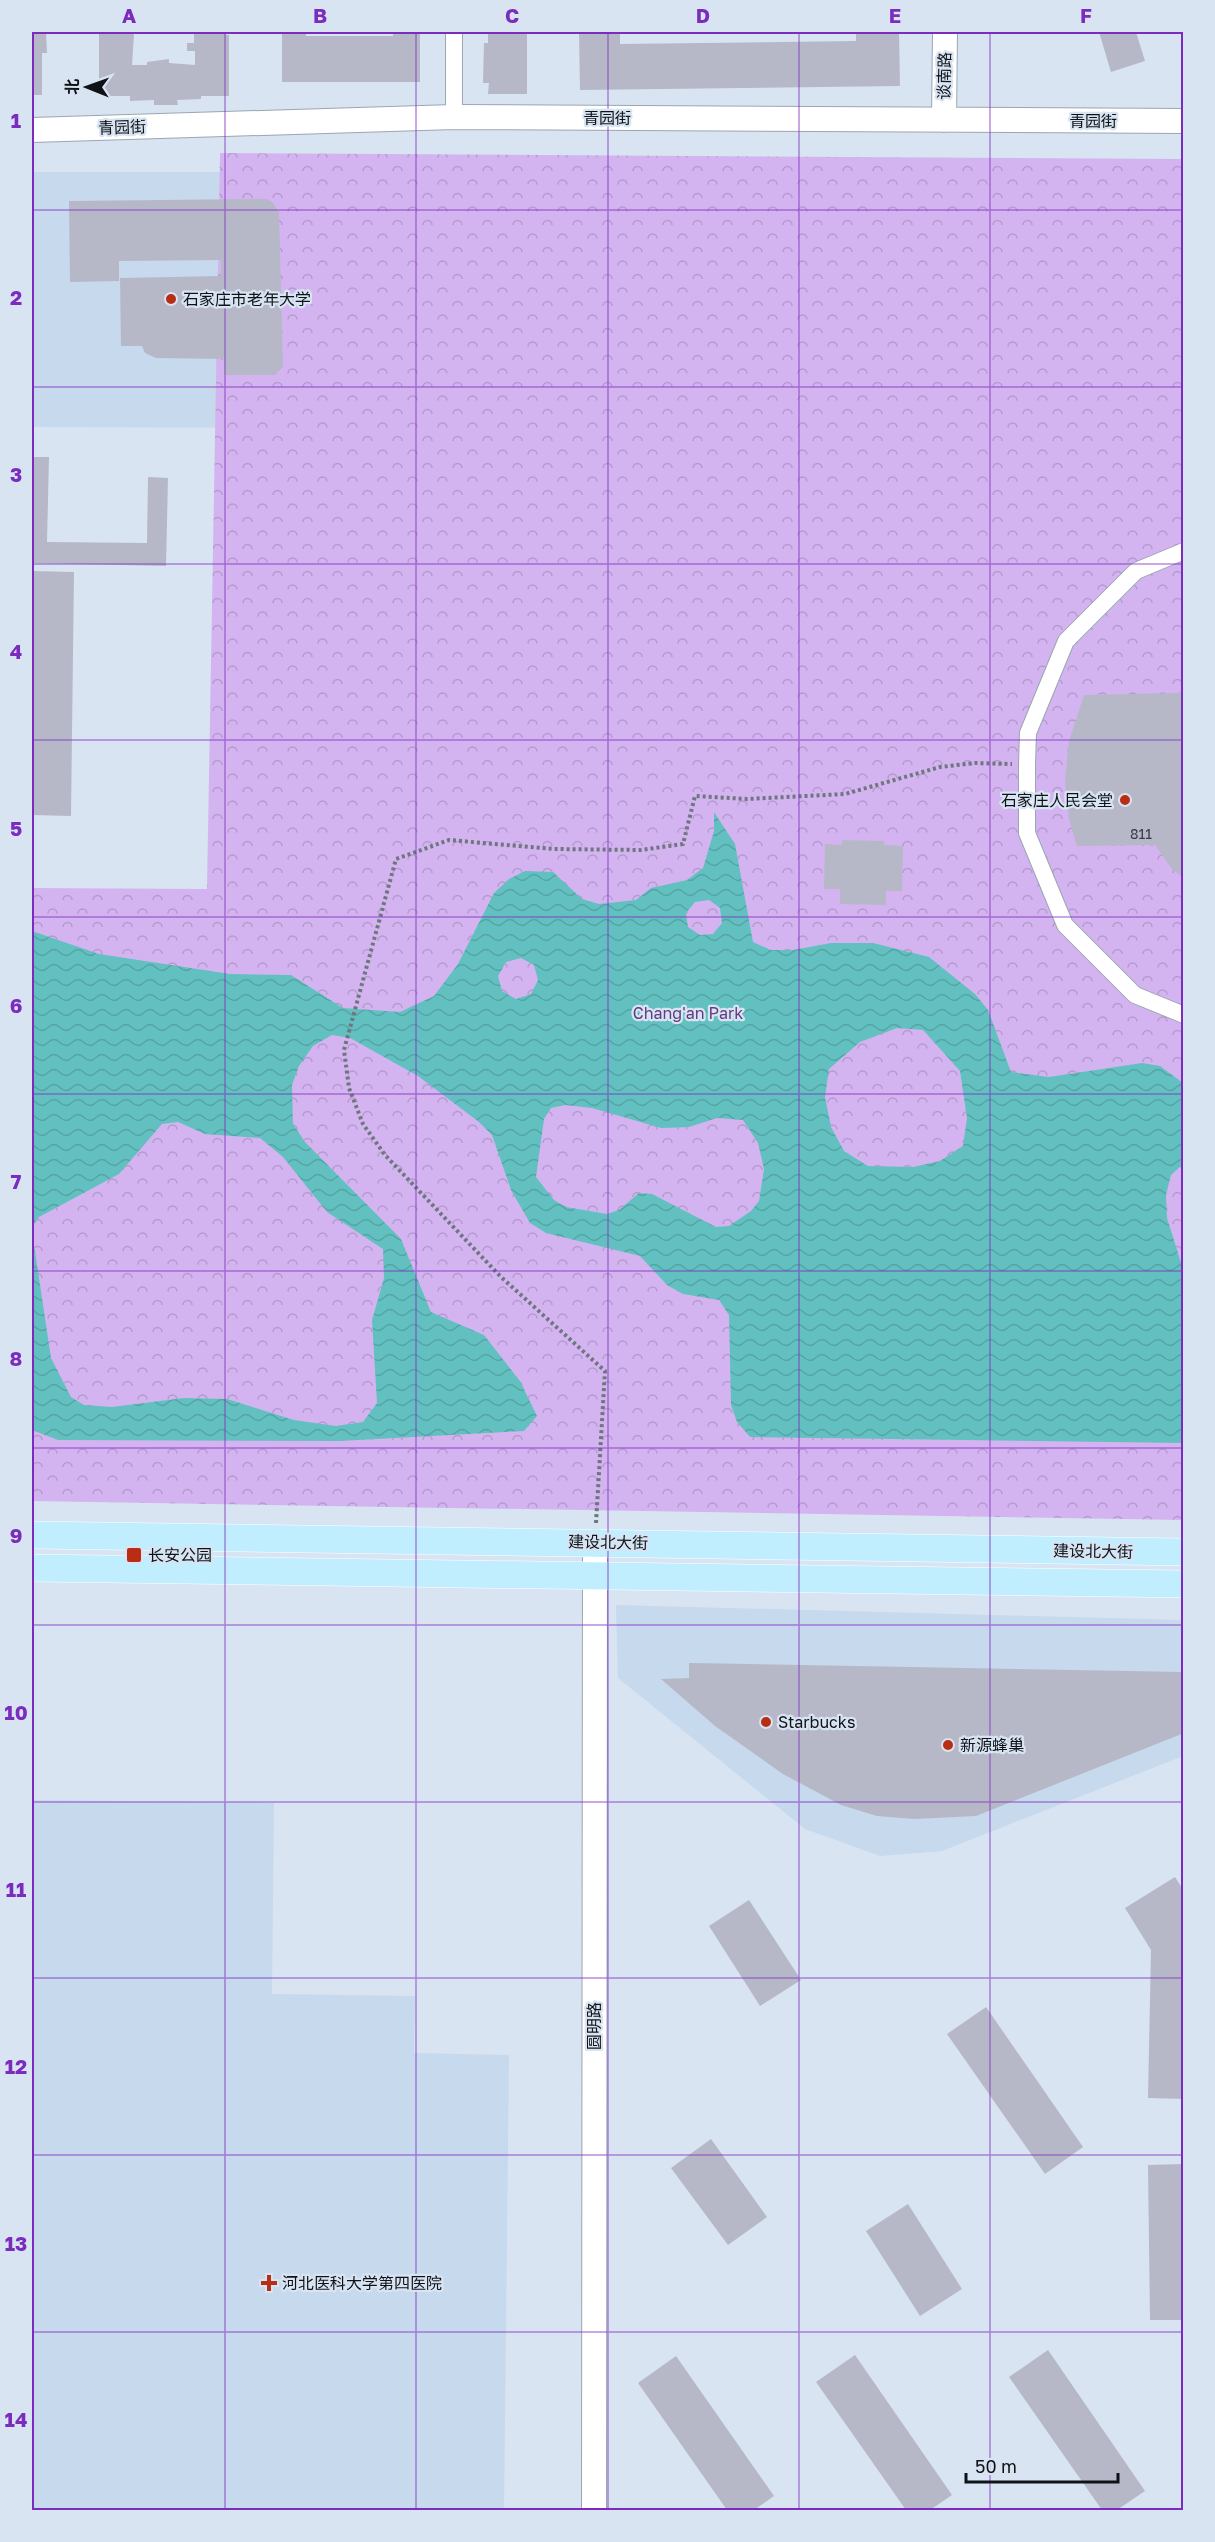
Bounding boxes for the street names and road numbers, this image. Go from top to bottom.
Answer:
street label: 谈南路 [934,52,954,100]
street label: 青园街 [583,108,631,128]
street label: 青园街 [1069,111,1117,131]
street label: 青园街 [98,116,146,138]
street label: 建设北大街 [568,1531,648,1553]
street label: 建设北大街 [1053,1540,1133,1562]
street label: 圆明路 [584,2002,604,2050]

